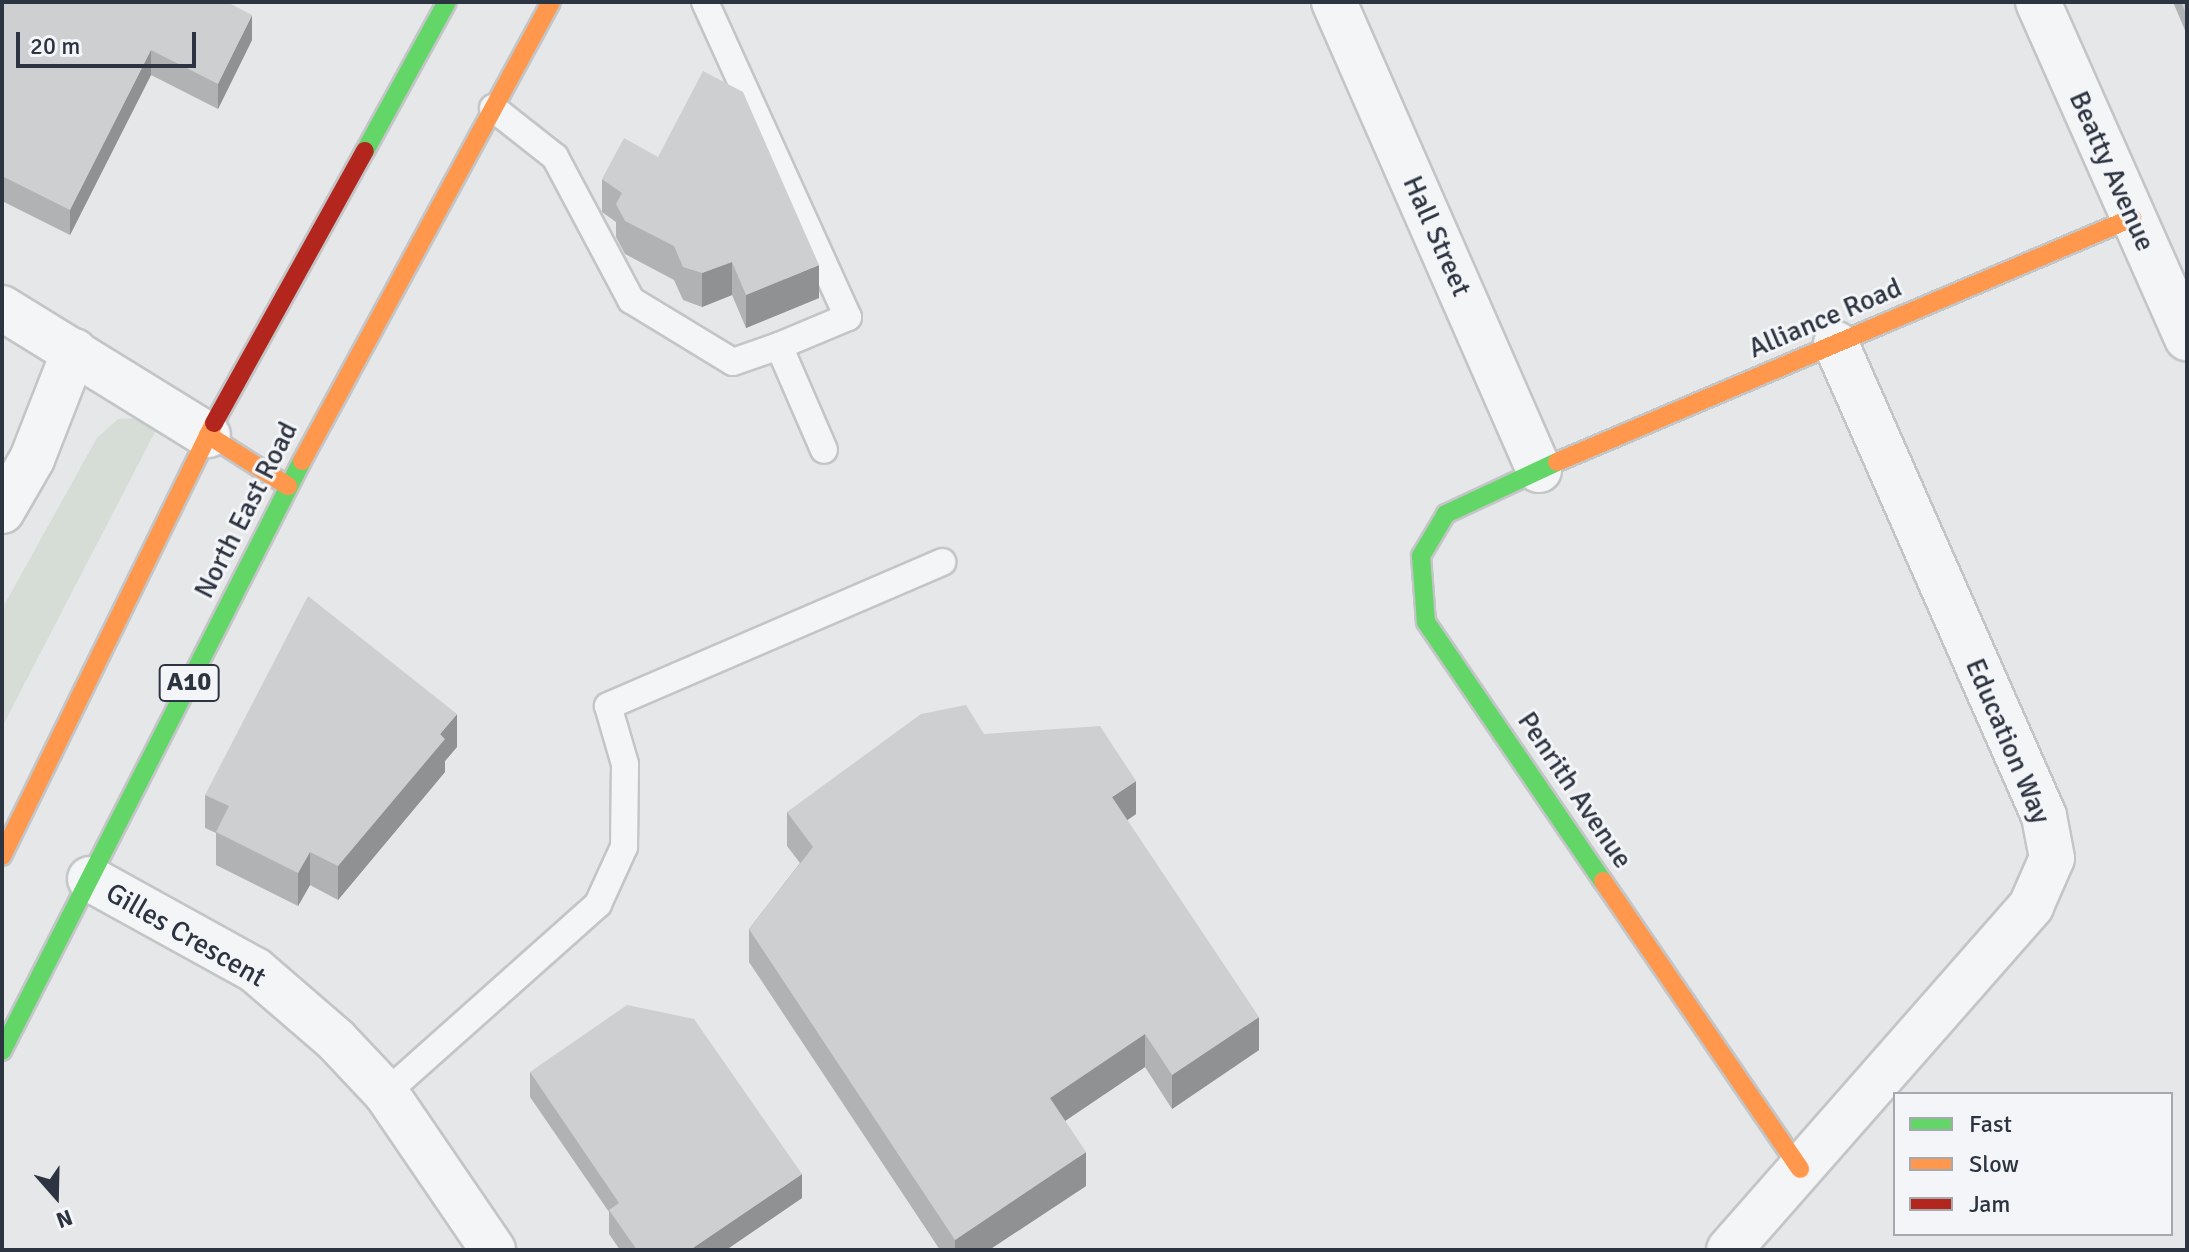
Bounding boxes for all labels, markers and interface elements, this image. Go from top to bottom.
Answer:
scale bar [20,16,200,66]
text: 20 m [30,31,80,61]
street label: Beatty Avenue [2062,86,2162,256]
street label: Hall Street [1396,171,1478,301]
street label: Alliance Road [1743,271,1907,365]
street label: North East Road [187,416,305,604]
street label: Education Way [1958,653,2058,829]
road number: A10 [157,661,221,705]
street label: Penrith Avenue [1510,705,1640,875]
street label: Gilles Crescent [100,876,272,994]
legend [1893,1092,2173,1236]
text: Fast [1969,1109,2012,1139]
text: Slow [1969,1149,2019,1179]
north arrow [16,1156,96,1236]
text: Jam [1969,1189,2010,1219]
text: N [53,1204,76,1234]

